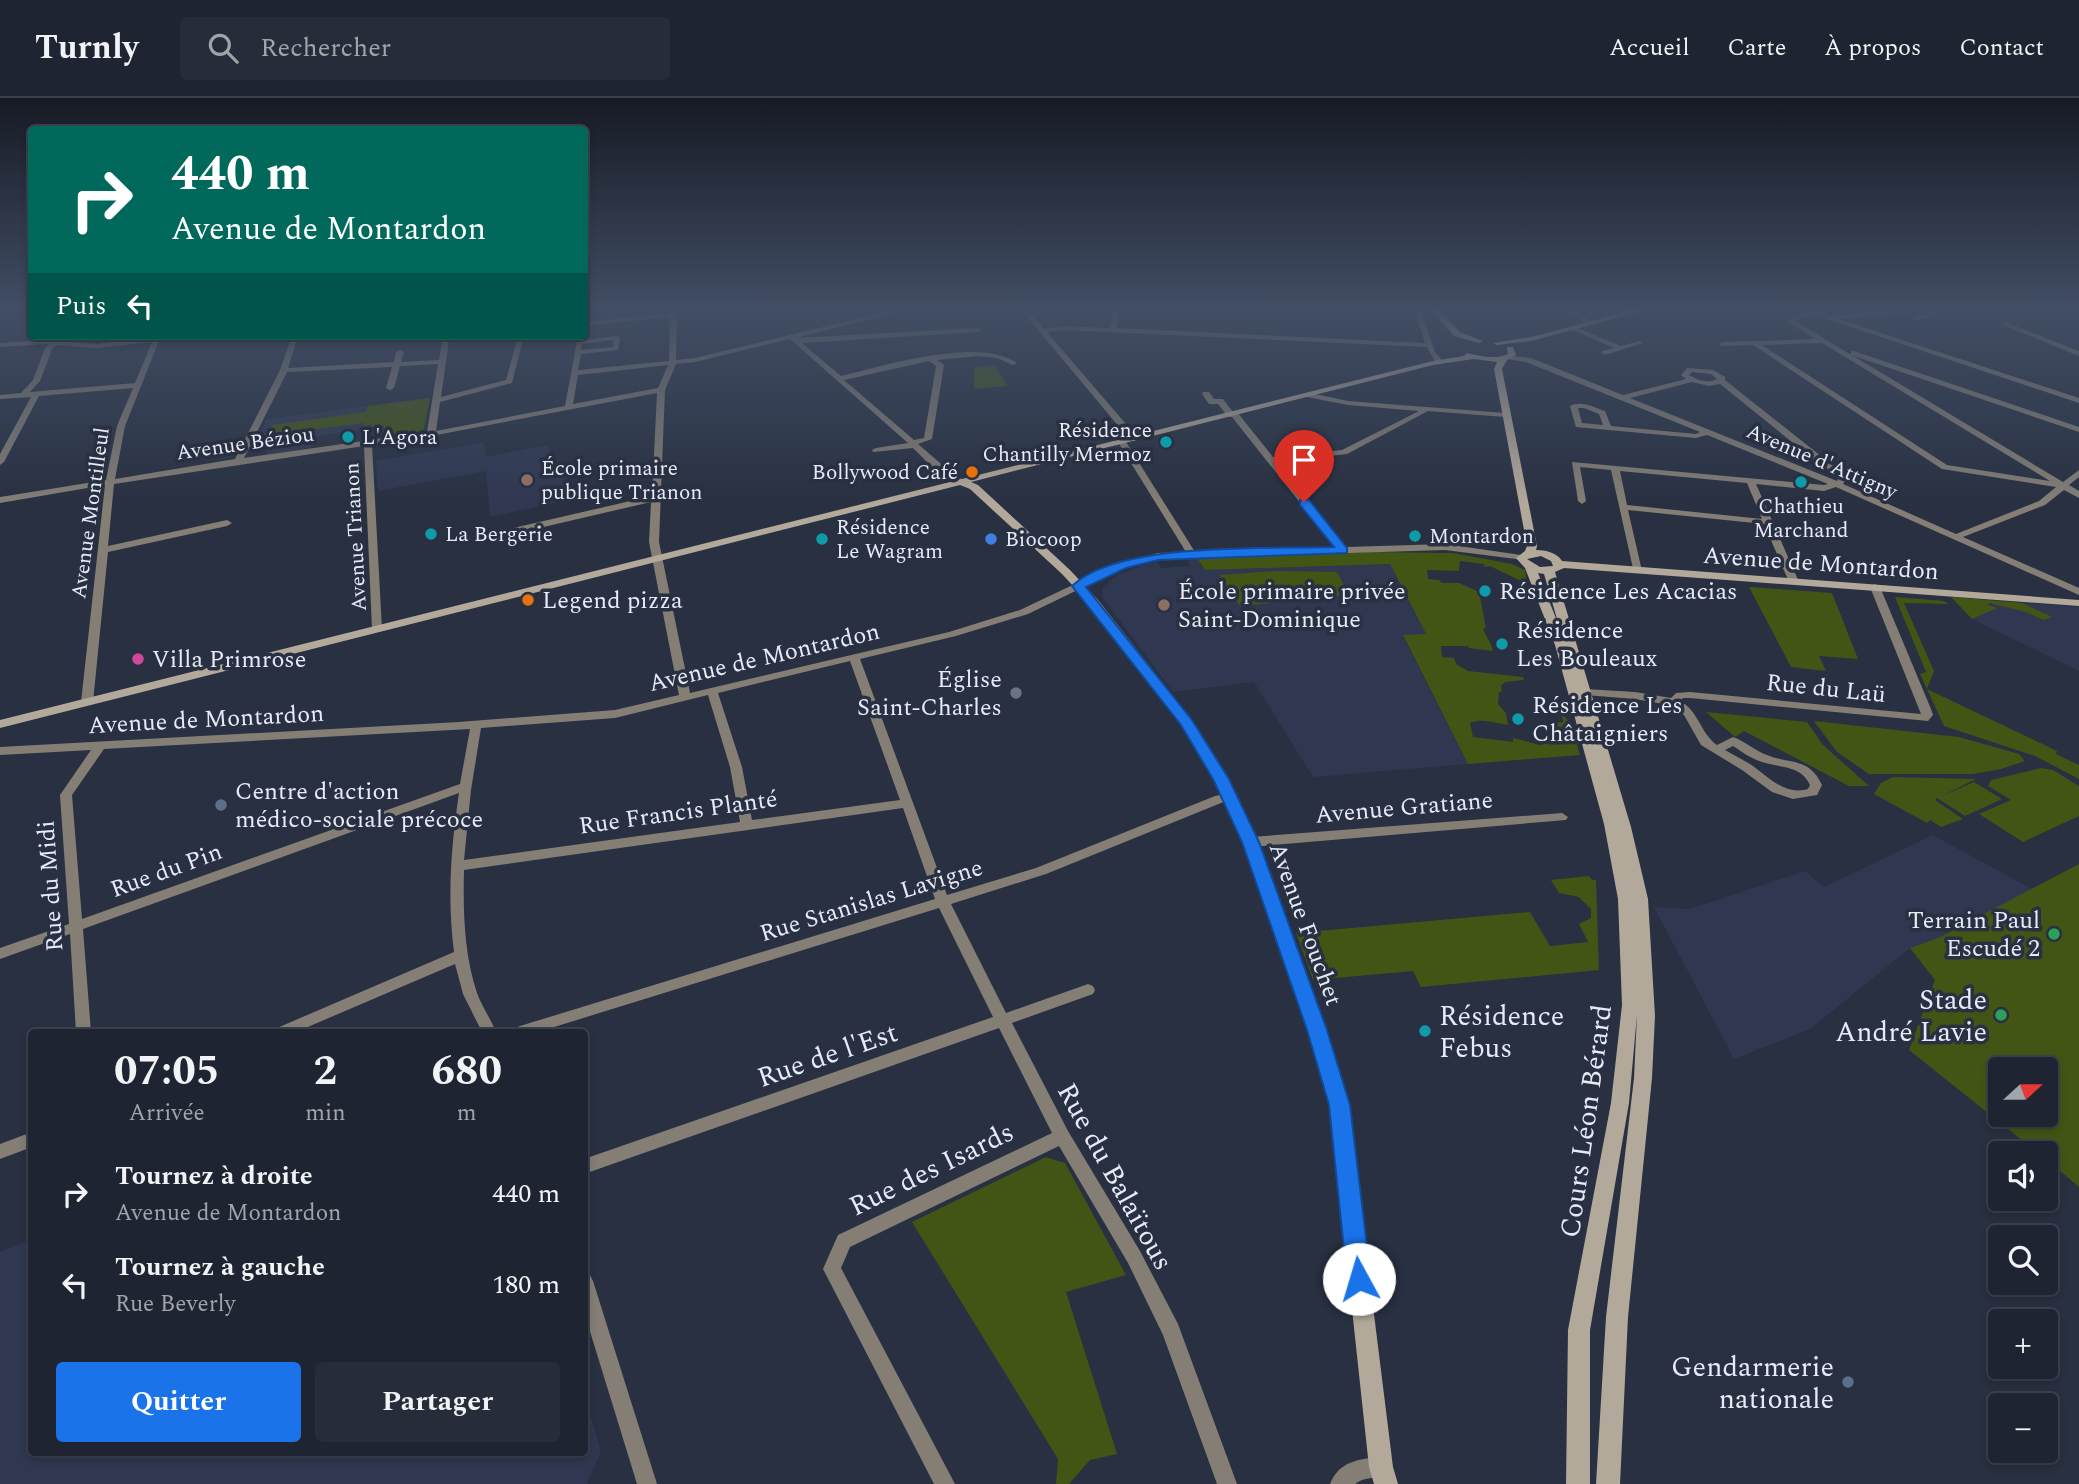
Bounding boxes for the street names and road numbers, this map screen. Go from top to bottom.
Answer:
street label: Avenue d'Attigny [1741,416,1903,509]
street label: Avenue Béziou [174,418,316,469]
street label: Avenue Montilleul [63,425,119,601]
street label: Avenue Trianon [336,462,376,612]
street label: Avenue de Montardon [1702,538,1940,590]
street label: Avenue de Montardon [645,614,883,702]
street label: Rue du Laü [1764,665,1888,713]
street label: Avenue de Montardon [87,696,325,744]
street label: Rue Francis Planté [577,781,780,845]
street label: Avenue Gratiane [1314,782,1495,834]
street label: Rue du Midi [28,819,74,953]
street label: Rue du Pin [105,834,227,908]
street label: Avenue Fouchet [1259,838,1351,1011]
street label: Rue Stanislas Lavigne [755,850,987,952]
street label: Cours Léon Bérard [1549,1002,1624,1241]
street label: Rue de l'Est [751,1011,904,1100]
street label: Rue du Balaïtous [1045,1075,1184,1278]
street label: Rue des Isards [842,1111,1021,1228]

